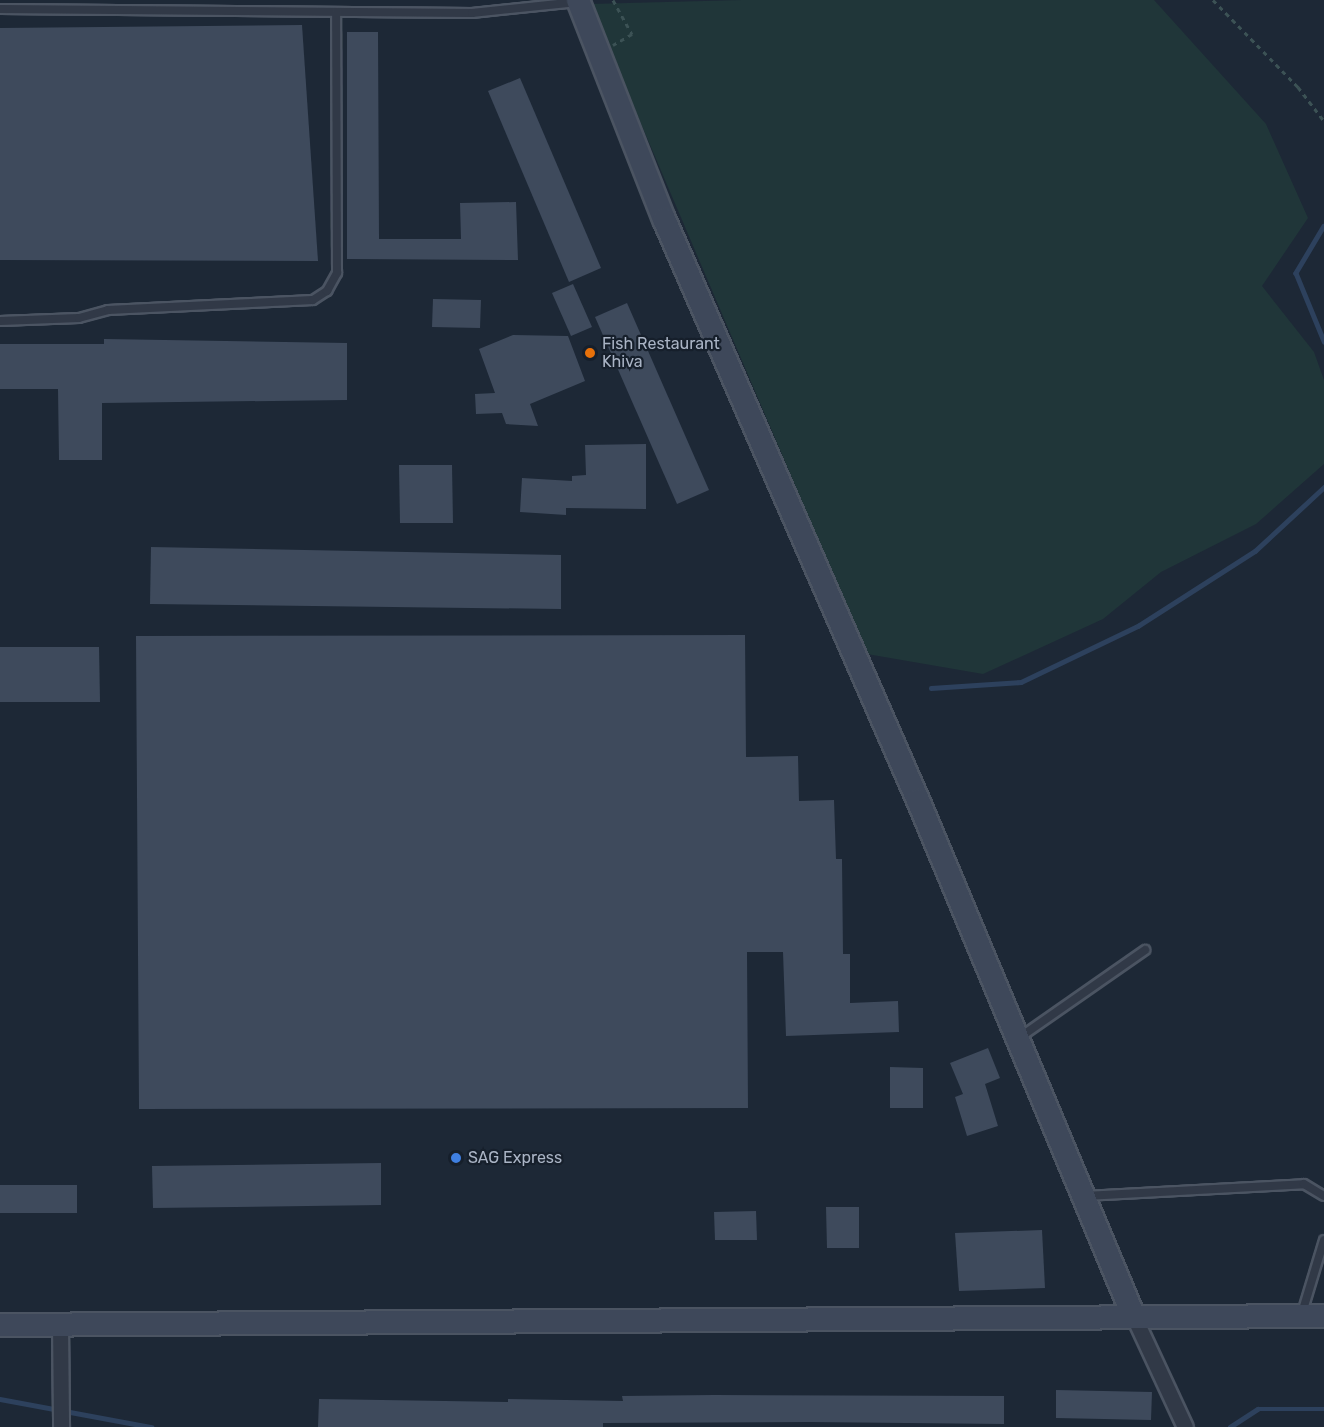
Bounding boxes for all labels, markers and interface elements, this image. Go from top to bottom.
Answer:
place label: Fish Restaurant Khiva [602,334,720,372]
marker: Fish Restaurant Khiva [583,346,597,360]
place label: SAG Express [468,1148,562,1168]
marker: SAG Express [449,1151,463,1165]

